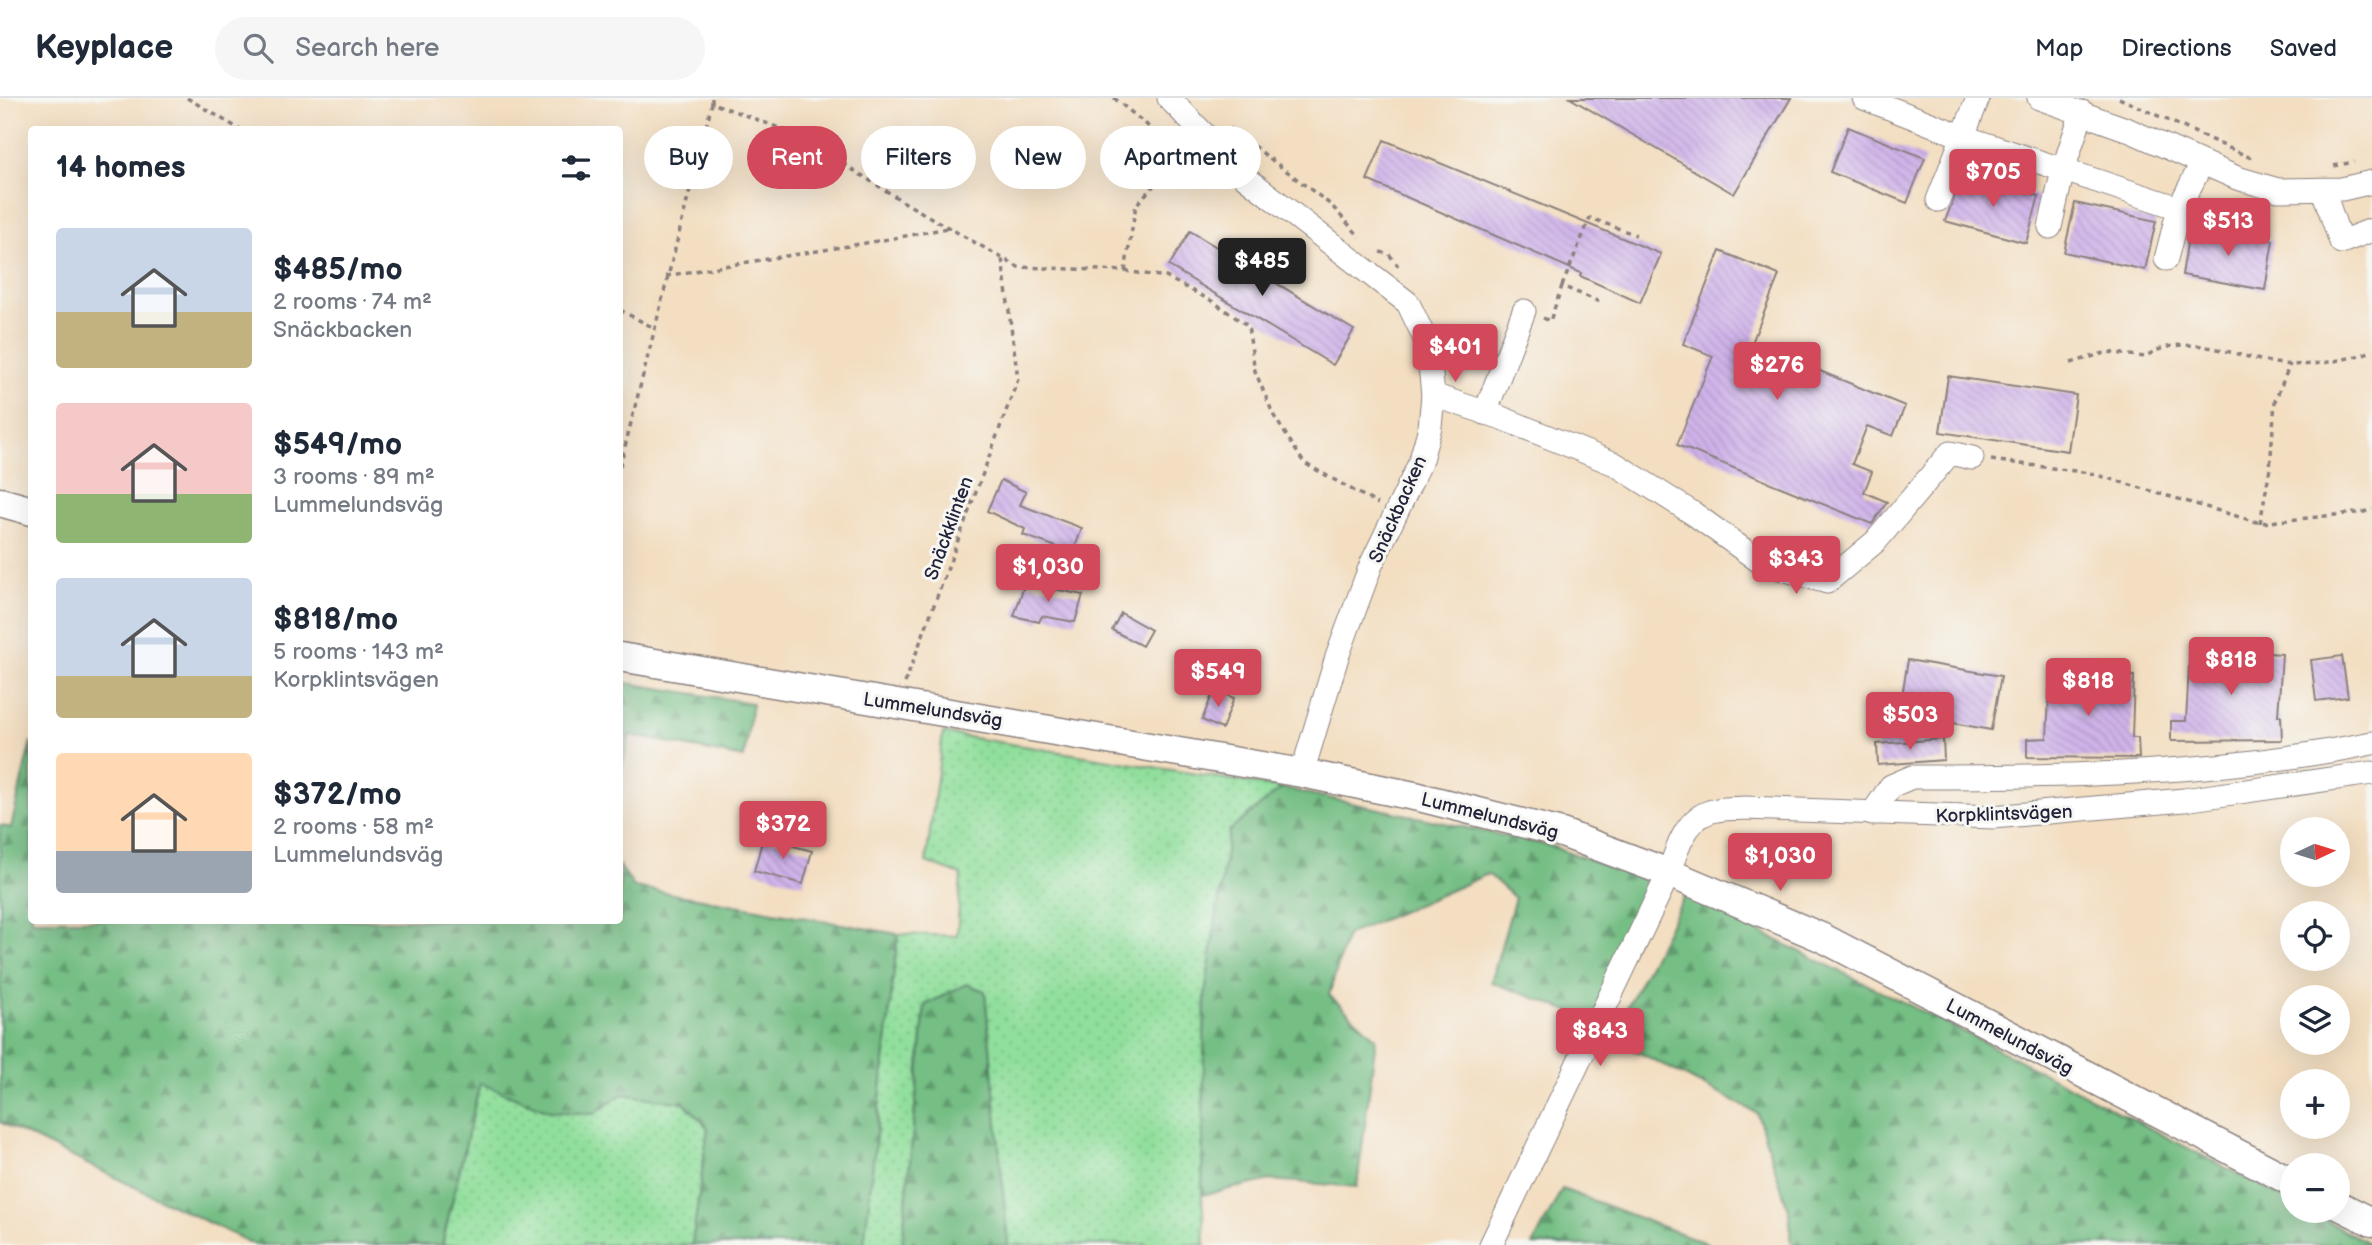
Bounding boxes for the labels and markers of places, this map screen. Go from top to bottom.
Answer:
pin: $705 [1952,150,2034,209]
pin: $513 [2187,198,2269,258]
pin: $485 [1221,238,1303,298]
pin: $401 [1414,324,1496,384]
pin: $276 [1736,342,1818,402]
pin: $343 [1755,536,1837,596]
pin: $1,030 [991,545,1105,604]
pin: $818 [2190,638,2272,697]
pin: $549 [1177,650,1259,709]
pin: $818 [2047,658,2129,718]
pin: $503 [1869,692,1951,752]
pin: $372 [742,802,824,861]
pin: $1,030 [1723,834,1837,893]
pin: $843 [1559,1009,1641,1068]

